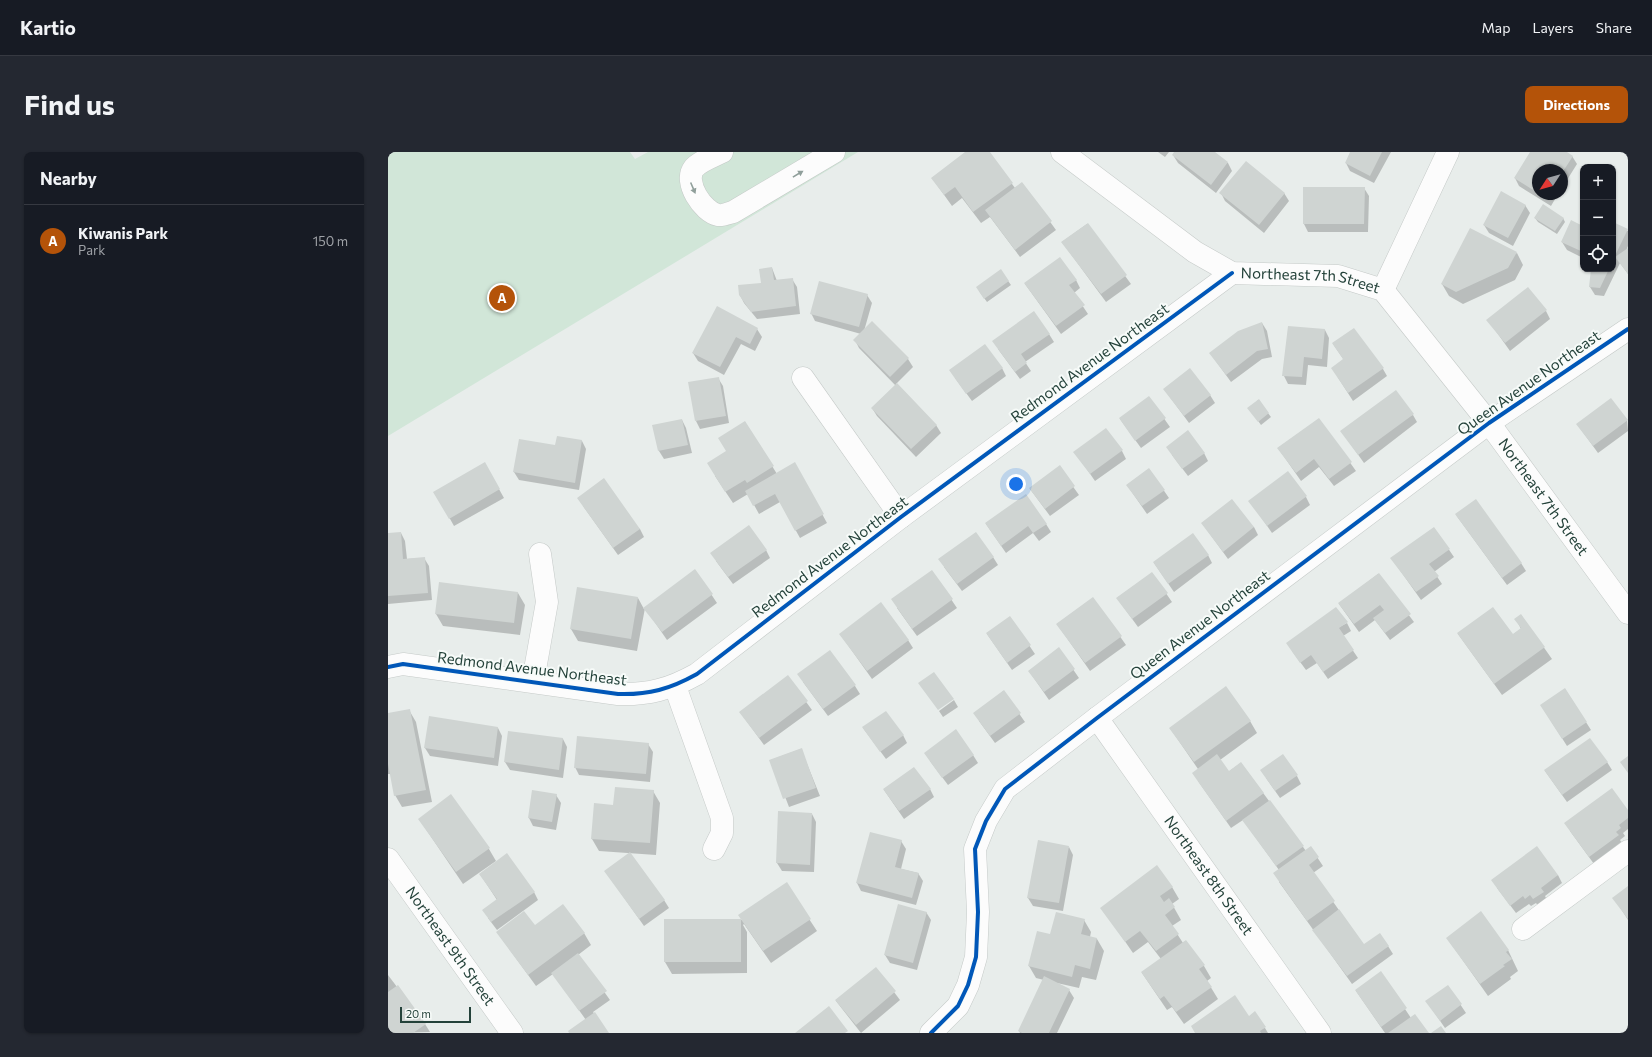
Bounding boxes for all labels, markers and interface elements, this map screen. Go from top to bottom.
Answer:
text: Kartio [20,16,76,39]
text: Map [1482,19,1510,36]
text: Layers [1532,19,1574,36]
text: Share [1596,19,1632,36]
button: Directions [1525,86,1628,123]
text: Find us [24,87,115,121]
north arrow [1532,164,1568,200]
map controls [1580,164,1616,272]
button: + [1580,164,1616,200]
text: Nearby [40,168,97,189]
one-way arrow [792,170,804,177]
one-way arrow [691,182,697,194]
button: − [1580,200,1616,236]
text: Kiwanis Park [78,224,168,242]
text: A [48,233,58,249]
text: 150 m [313,233,348,249]
button: locate [1580,236,1616,272]
text: Park [78,242,105,258]
street label: Northeast 7th Street [1240,263,1382,297]
pin: A [489,283,515,313]
street label: Redmond Avenue Northeast [1007,299,1172,426]
street label: Queen Avenue Northeast [1453,326,1603,438]
street label: Northeast 7th Street [1495,434,1593,559]
your location [1006,474,1026,494]
street label: Redmond Avenue Northeast [748,492,911,621]
street label: Queen Avenue Northeast [1126,566,1273,683]
street label: Redmond Avenue Northeast [436,647,628,689]
street label: Northeast 8th Street [1161,812,1258,938]
street label: Northeast 9th Street [402,883,499,1009]
scale bar [400,1005,471,1024]
text: 20 m [406,1007,431,1020]

